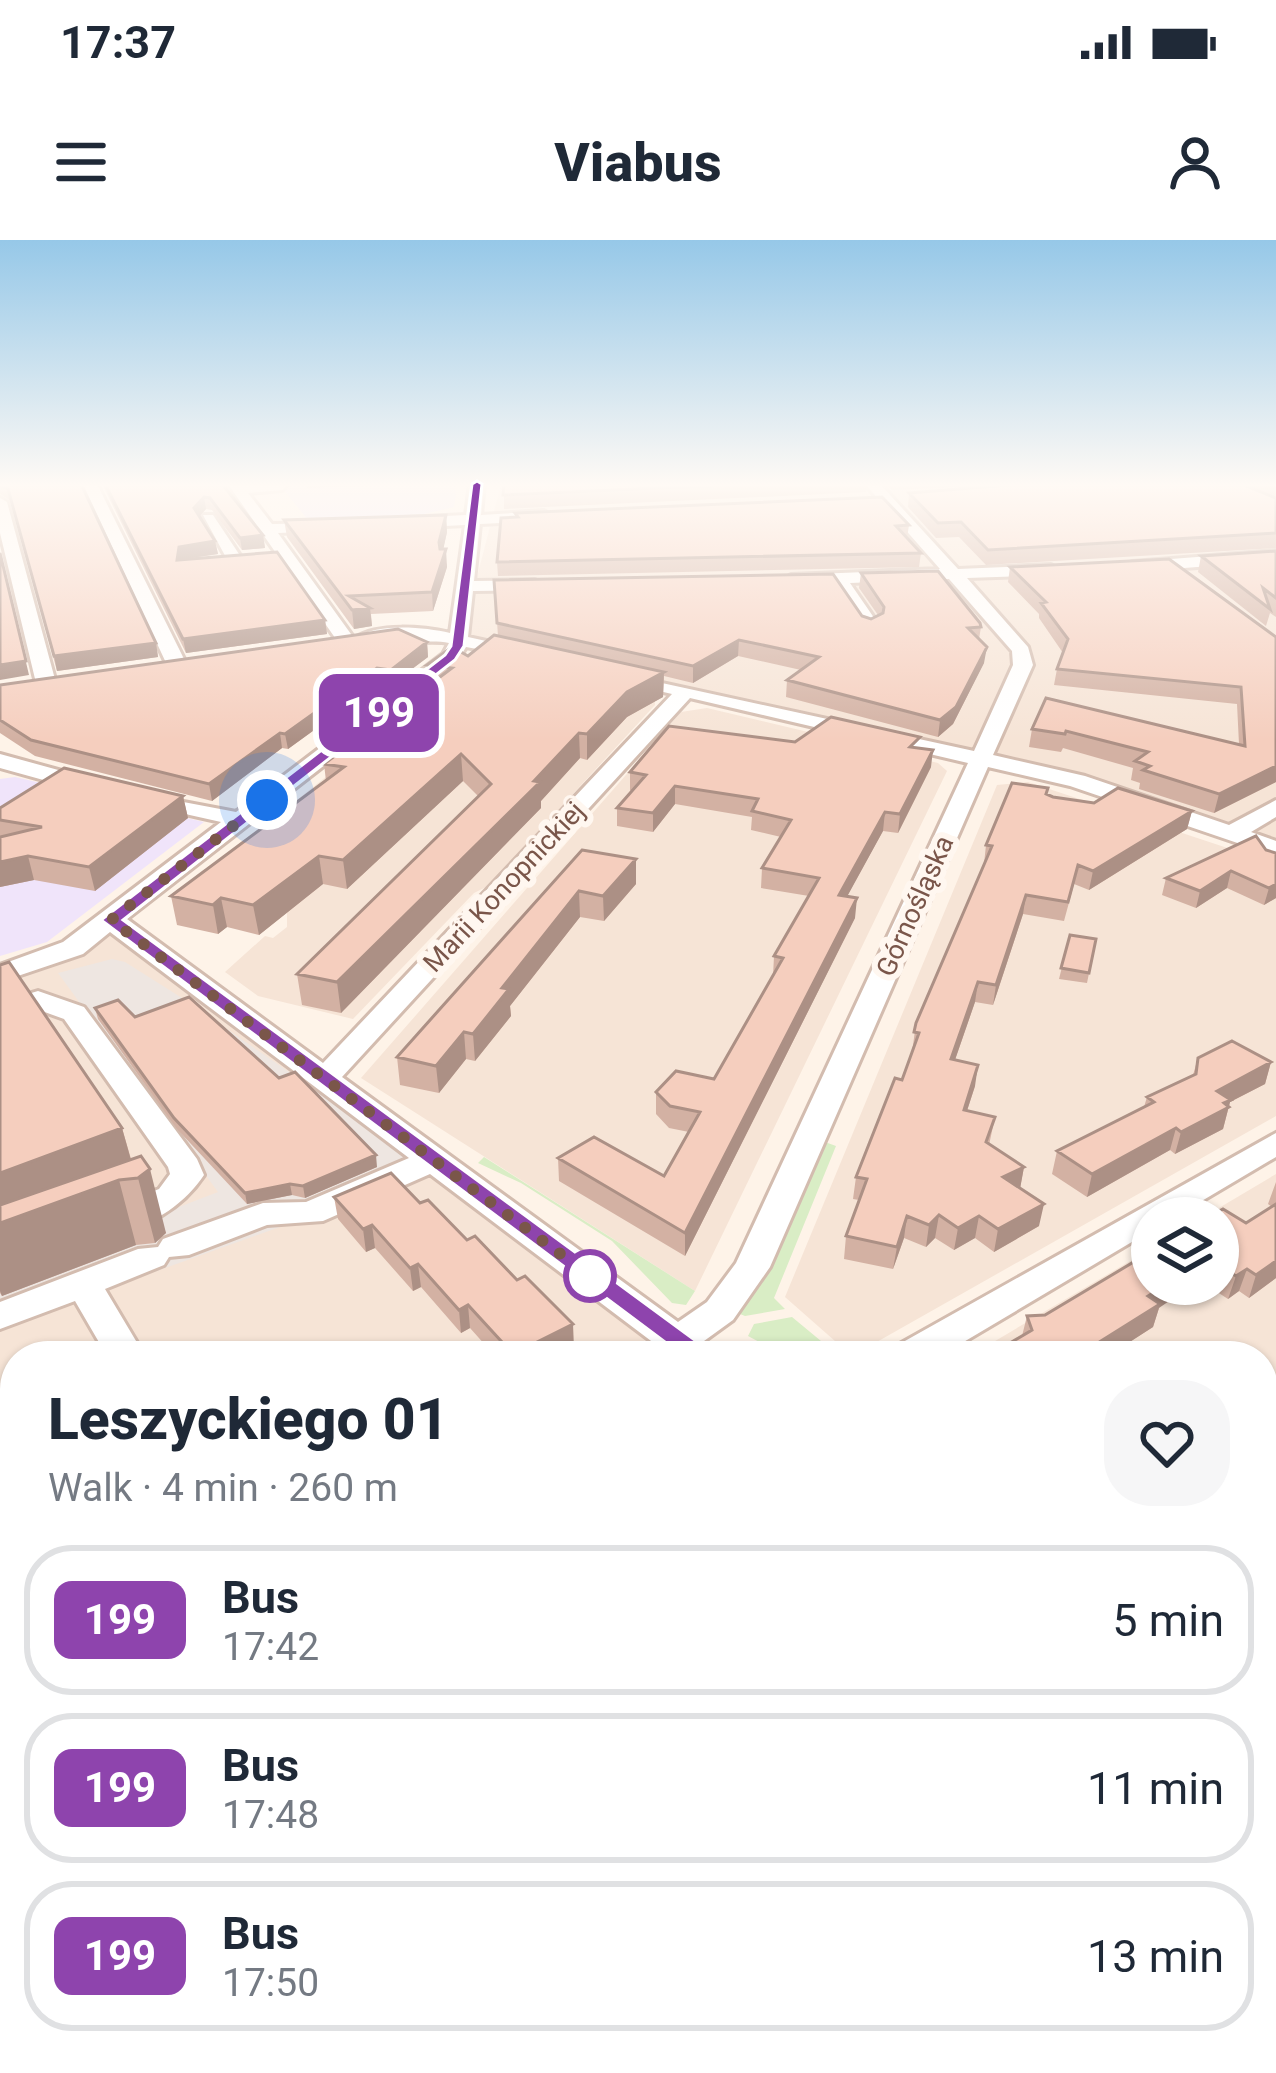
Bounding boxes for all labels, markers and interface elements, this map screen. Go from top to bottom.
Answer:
text: 17:37 [60,16,176,69]
icon: menu [48,129,114,195]
icon: person [1162,129,1228,195]
text: Viabus [554,131,722,194]
line badge: 199 [310,674,448,752]
text: 199 [343,688,415,737]
your location [237,770,297,830]
street label: Marii Konopnickiej [417,795,591,979]
street label: Górnośląska [870,831,960,981]
map controls [1131,1197,1239,1305]
button: layers [1131,1197,1239,1305]
unlabelled marker [565,1251,615,1301]
button: heart [1104,1380,1230,1506]
text: Leszyckiego 01 [48,1386,449,1453]
text: Walk · 4 min · 260 m [48,1465,398,1511]
text: Bus [222,1571,299,1624]
text: 5 min [1112,1594,1224,1647]
text: 199 [84,1595,156,1644]
text: 17:42 [222,1624,319,1670]
text: Bus [222,1739,299,1792]
text: 11 min [1087,1762,1224,1815]
text: 199 [84,1763,156,1812]
text: 17:48 [222,1792,319,1838]
text: Bus [222,1907,299,1960]
text: 13 min [1087,1930,1224,1983]
text: 199 [84,1931,156,1980]
text: 17:50 [222,1960,319,2006]

